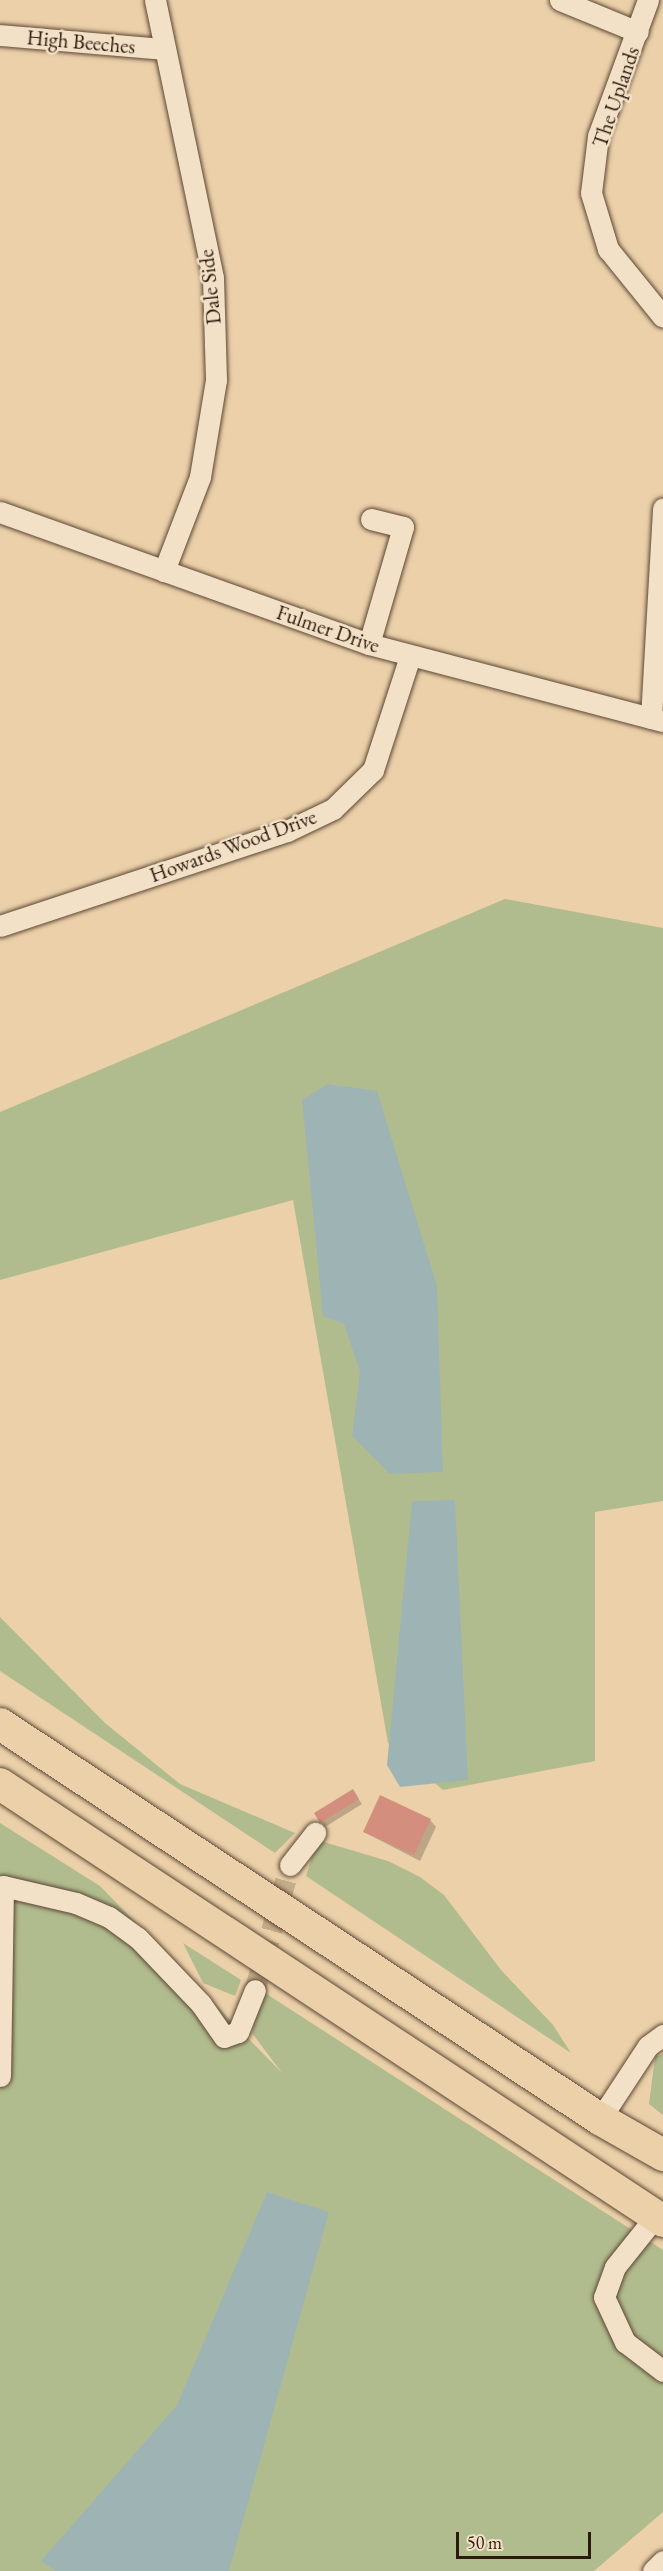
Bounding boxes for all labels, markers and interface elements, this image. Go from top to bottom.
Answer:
street label: High Beeches [26,25,136,59]
street label: The Uplands [587,43,645,151]
street label: Dale Side [194,248,226,326]
street label: Fulmer Drive [273,600,383,658]
street label: Howards Wood Drive [146,804,320,888]
scale bar [459,2520,594,2558]
text: 50 m [467,2531,502,2554]

